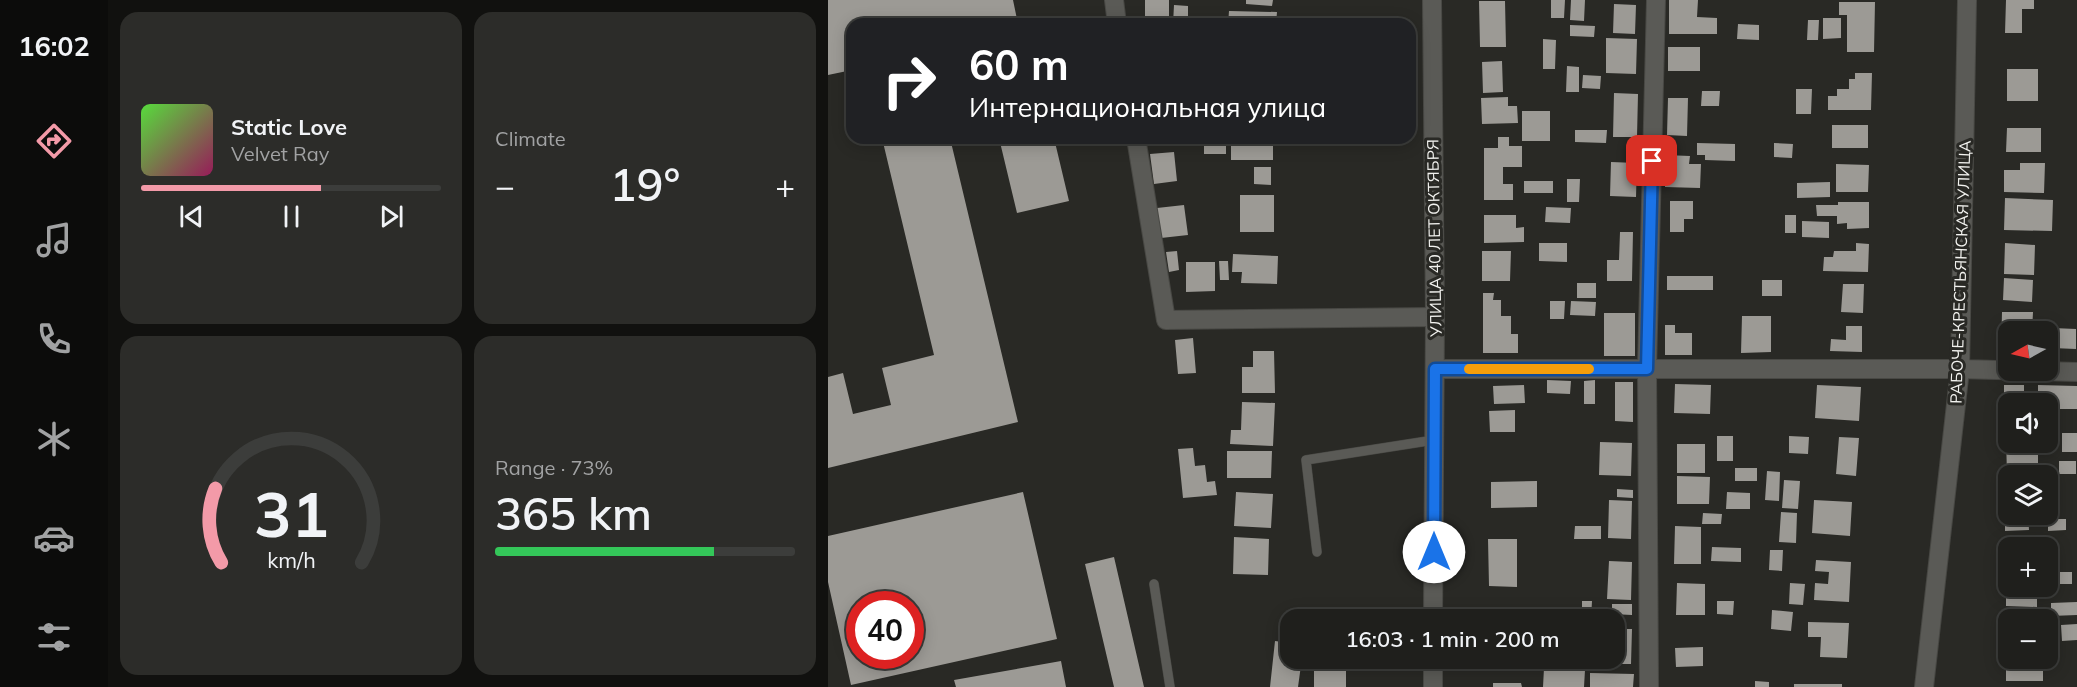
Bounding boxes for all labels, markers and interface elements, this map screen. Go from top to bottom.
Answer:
text: 16:02 [18,29,90,63]
text: 60 m [969,38,1069,91]
icon: right [870,42,948,120]
text: Интернациональная улица [969,90,1326,124]
text: Static Love [231,113,347,141]
icon: directions [33,120,75,162]
text: Climate [495,126,566,151]
pin [1626,135,1677,186]
street label: УЛИЦА 40 ЛЕТ ОКТЯБРЯ [1422,139,1446,338]
street label: РАБОЧЕ-КРЕСТЬЯНСКАЯ УЛИЦА [1945,140,1975,404]
text: Velvet Ray [231,141,329,166]
icon: arrive [1635,144,1668,177]
text: 19° [610,156,680,212]
text: − [495,165,515,206]
text: + [775,165,795,206]
icon: previous [175,200,208,233]
icon: pause [275,200,308,233]
icon: next [375,200,408,233]
icon: music [33,219,75,261]
icon: phone [33,318,75,360]
north arrow [1998,321,2058,381]
map controls [1998,321,2058,669]
button: sound [1998,393,2058,453]
icon: climate [33,418,75,460]
text: Range · 73% [495,455,613,480]
button: layers [1998,465,2058,525]
text: 31 [254,474,328,553]
text: 365 km [495,485,652,541]
icon: car [33,517,75,559]
position arrow [1402,520,1466,584]
button: + [1998,537,2058,597]
text: km/h [267,546,315,573]
speed limit sign: 40 [846,591,924,669]
button: − [1998,609,2058,669]
icon: filters [33,616,75,658]
text: 16:03 · 1 min · 200 m [1345,625,1560,653]

